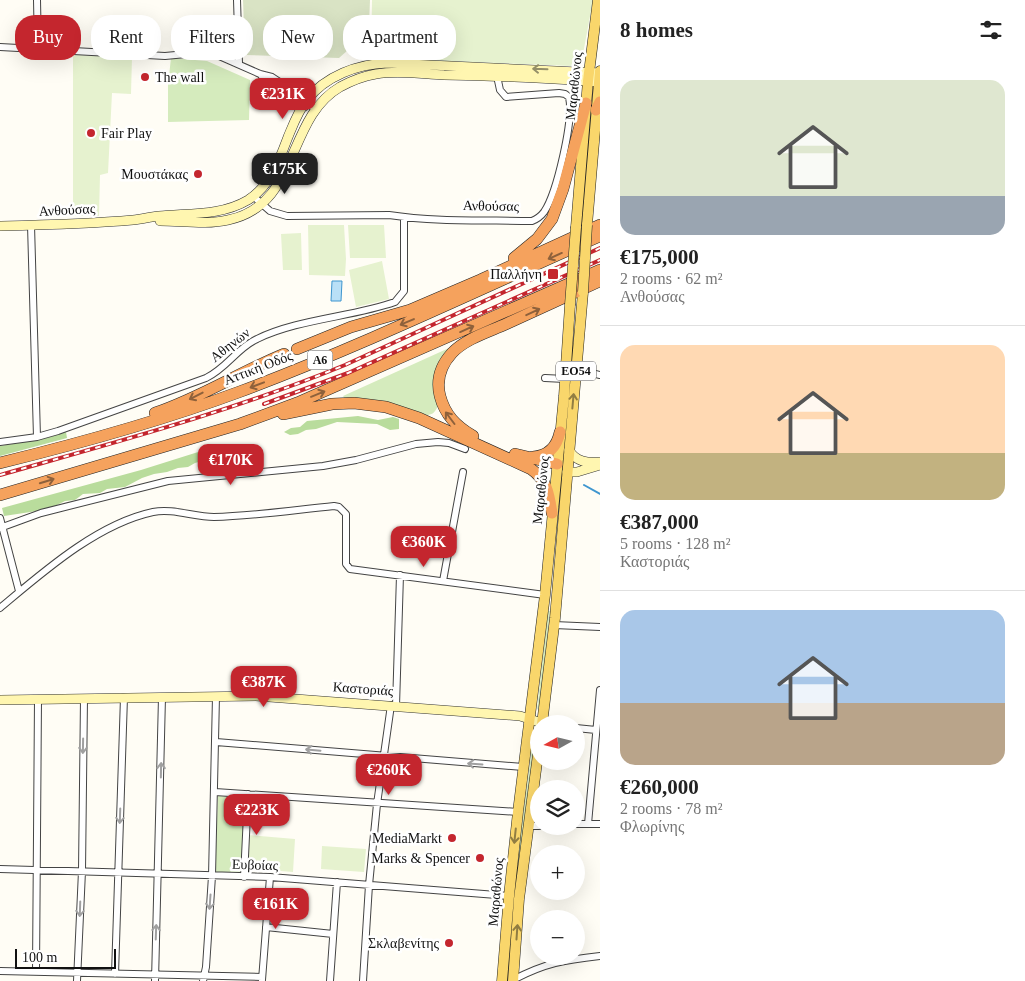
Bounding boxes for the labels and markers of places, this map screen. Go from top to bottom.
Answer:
place label: The wall [155,70,204,85]
marker: The wall [139,71,151,83]
pin: €231K [248,78,318,120]
place label: Fair Play [101,126,152,141]
marker: Fair Play [85,127,97,139]
pin: €175K [250,152,320,195]
place label: Μουστάκας [121,167,188,182]
marker: Μουστάκας [192,168,204,180]
place label: Παλλήνη [490,267,542,282]
marker: Παλλήνη [546,267,560,281]
pin: €170K [196,444,266,486]
pin: €360K [389,526,459,568]
pin: €387K [229,666,299,708]
pin: €260K [354,754,424,796]
pin: €223K [222,794,292,836]
place label: MediaMarkt [372,831,442,846]
marker: MediaMarkt [446,832,458,844]
place label: Marks & Spencer [371,851,470,866]
marker: Marks & Spencer [474,852,486,864]
pin: €161K [241,888,311,930]
place label: Σκλαβενίτης [368,936,439,951]
marker: Σκλαβενίτης [443,937,455,949]

